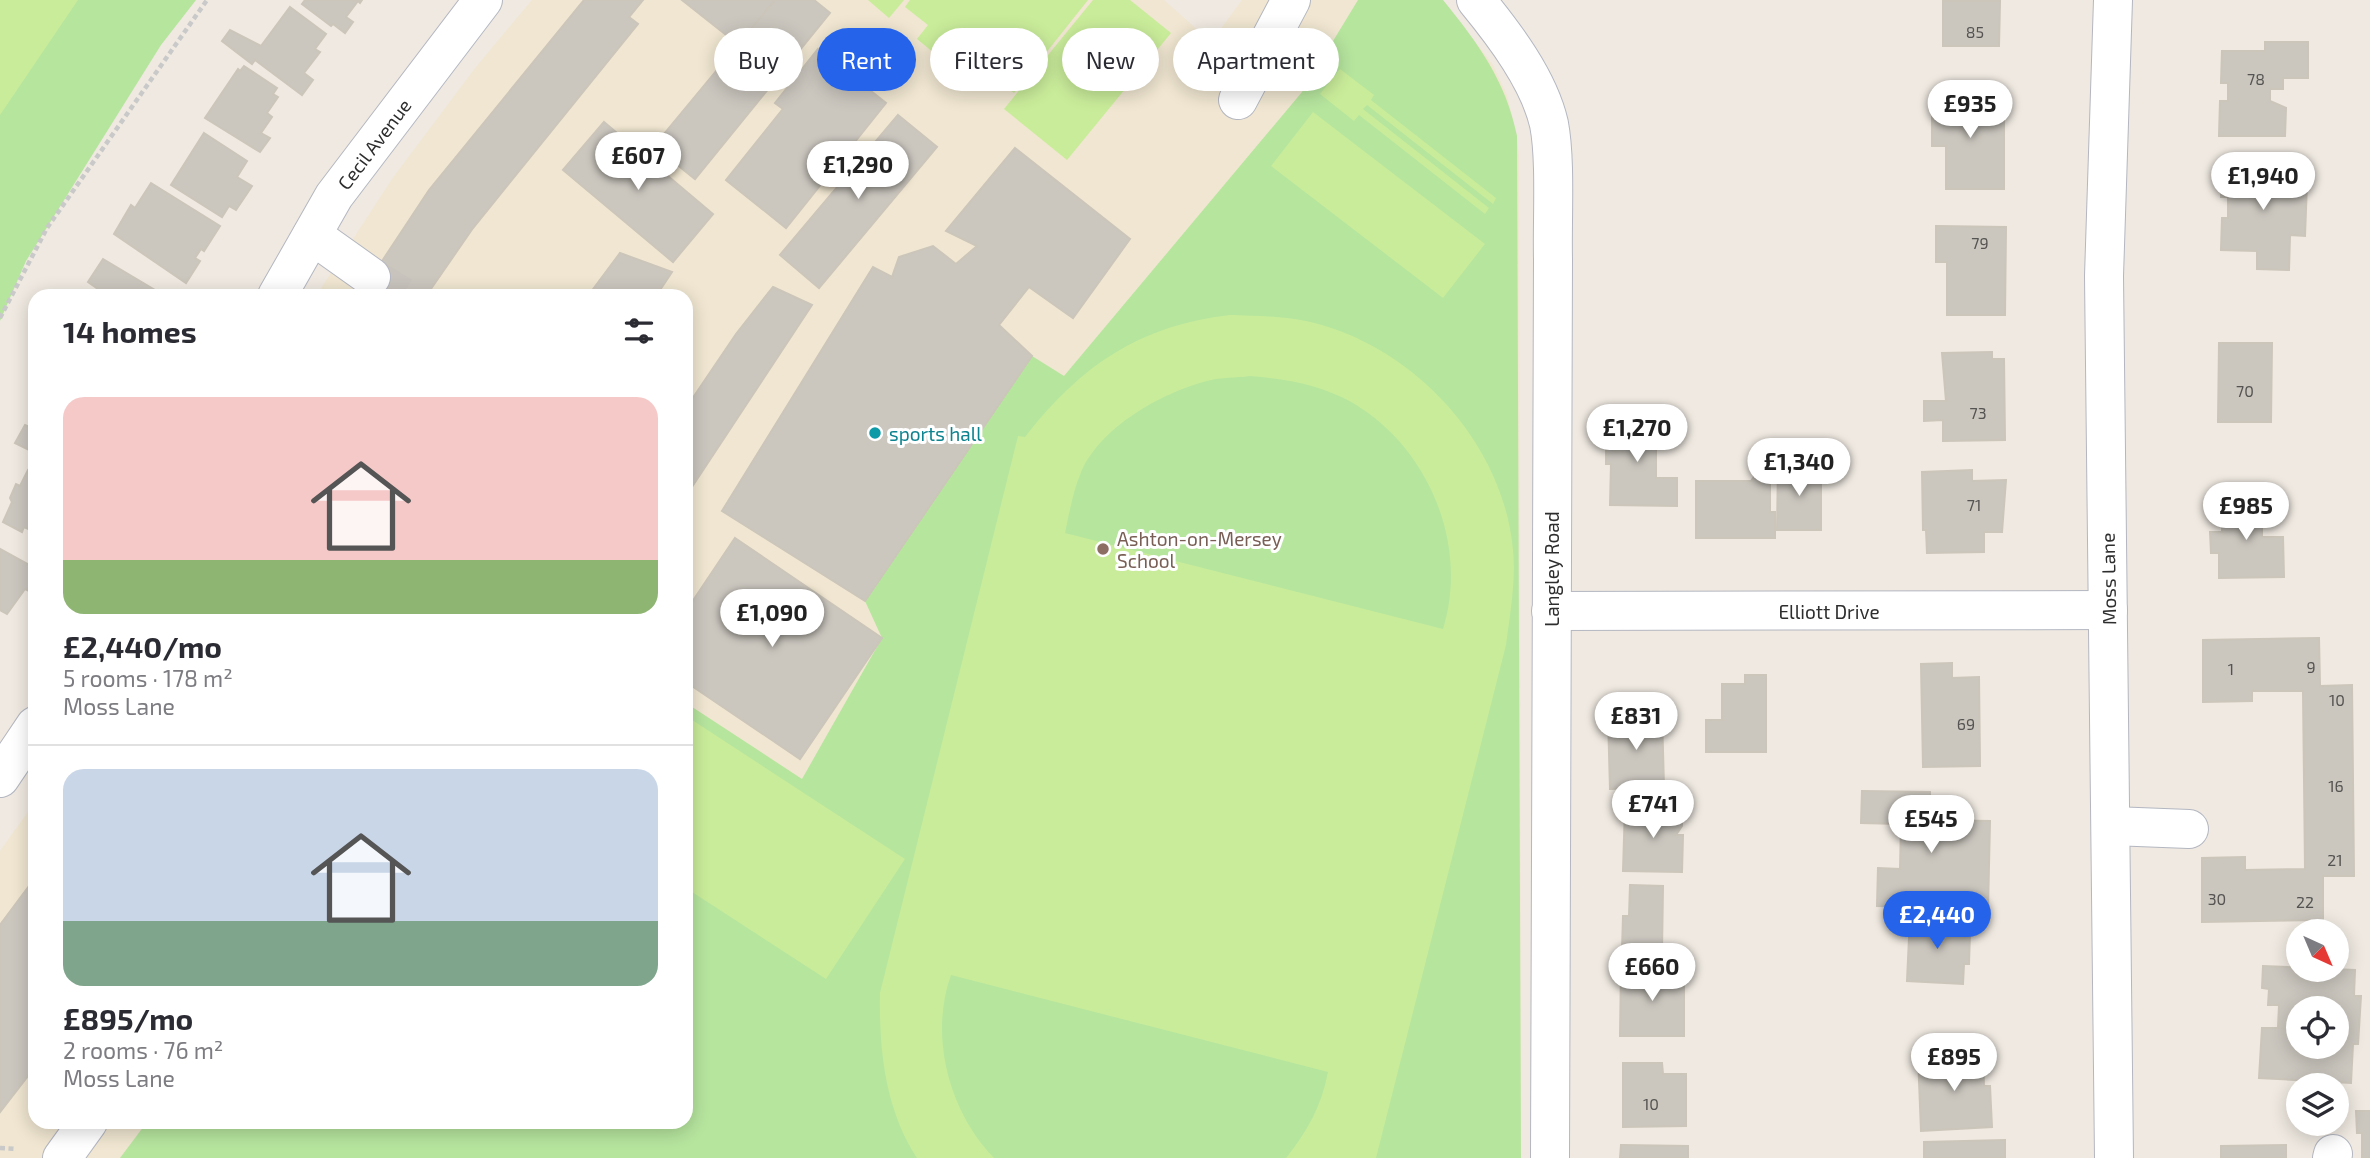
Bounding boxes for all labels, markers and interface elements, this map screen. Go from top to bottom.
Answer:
house number: 85 [1966,22,1984,41]
chip: Buy [714,28,803,91]
chip: Rent [817,28,916,91]
chip: Filters [930,28,1048,91]
chip: New [1062,28,1159,91]
chip: Apartment [1173,28,1339,91]
house number: 78 [2247,69,2265,88]
pin: £935 [1929,80,2011,140]
text: £935 [1944,89,1996,117]
street label: Cecil Avenue [332,94,416,194]
pin: £607 [597,132,679,192]
text: £607 [611,141,665,169]
pin: £1,290 [801,142,915,201]
text: £1,290 [823,150,893,178]
pin: £1,940 [2206,152,2320,212]
text: £1,940 [2227,161,2299,189]
house number: 79 [1971,233,1989,252]
icon: filters [620,312,658,350]
text: 14 homes [63,313,197,349]
house number: 70 [2236,381,2254,400]
house number: 73 [1969,403,1987,422]
pin: £1,270 [1580,405,1694,464]
text: £1,270 [1603,413,1672,441]
place label: sports hall [889,422,982,445]
marker: sports hall [867,425,883,441]
pin: £1,340 [1742,438,1856,498]
icon: home [298,443,424,569]
text: £1,340 [1763,447,1835,475]
pin: £985 [2205,482,2287,542]
text: £985 [2219,491,2273,519]
house number: 71 [1967,495,1981,514]
street label: Langley Road [1540,511,1563,627]
place label: Ashton-on-Mersey School [1117,527,1282,572]
street label: Moss Lane [2096,533,2120,625]
marker: Ashton-on-Mersey School [1095,541,1111,557]
pin: £1,090 [715,590,829,649]
text: £1,090 [736,598,808,626]
street label: Elliott Drive [1778,600,1880,623]
text: £2,440/mo [63,628,222,664]
house number: 9 [2306,657,2316,676]
house number: 1 [2228,659,2234,678]
text: 5 rooms · 178 m² [63,664,233,692]
house number: 10 [2329,690,2345,709]
text: Moss Lane [63,692,175,720]
pin: £831 [1595,692,1677,752]
text: £831 [1611,701,1661,729]
house number: 69 [1957,714,1975,733]
house number: 16 [2328,776,2344,795]
pin: £741 [1612,780,1694,840]
text: £741 [1628,789,1678,817]
pin: £545 [1890,796,1972,855]
text: £545 [1904,804,1958,832]
icon: home [298,815,424,941]
house number: 21 [2327,850,2343,869]
house number: 30 [2208,889,2226,908]
pin: £2,440 [1880,892,1994,951]
house number: 22 [2296,892,2314,911]
text: £2,440 [1899,900,1975,928]
north arrow [2286,919,2348,982]
map controls [2286,919,2349,1136]
pin: £660 [1611,944,1693,1003]
text: £660 [1624,952,1680,980]
button: locate [2286,996,2349,1059]
text: £895/mo [63,1000,193,1036]
pin: £895 [1913,1034,1995,1093]
text: 2 rooms · 76 m² [63,1036,223,1064]
text: £895 [1927,1042,1981,1070]
text: Moss Lane [63,1064,175,1092]
button: layers [2286,1073,2349,1136]
house number: 10 [1643,1094,1659,1113]

